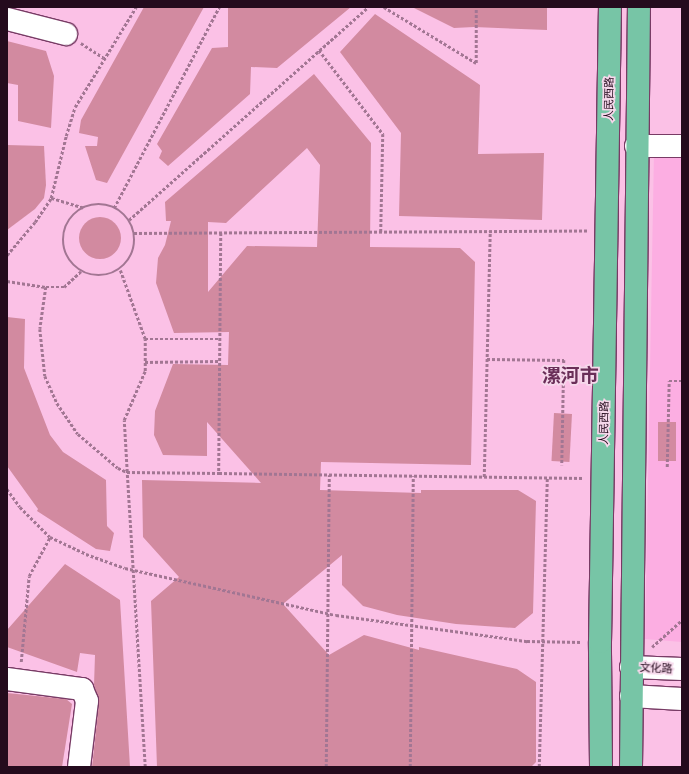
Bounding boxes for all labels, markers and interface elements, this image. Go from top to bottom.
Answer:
street label: 人民西路 [602,77,616,121]
district label: 漯河市 [542,365,598,387]
street label: 人民西路 [597,401,611,445]
street label: 文化路 [639,661,673,675]

